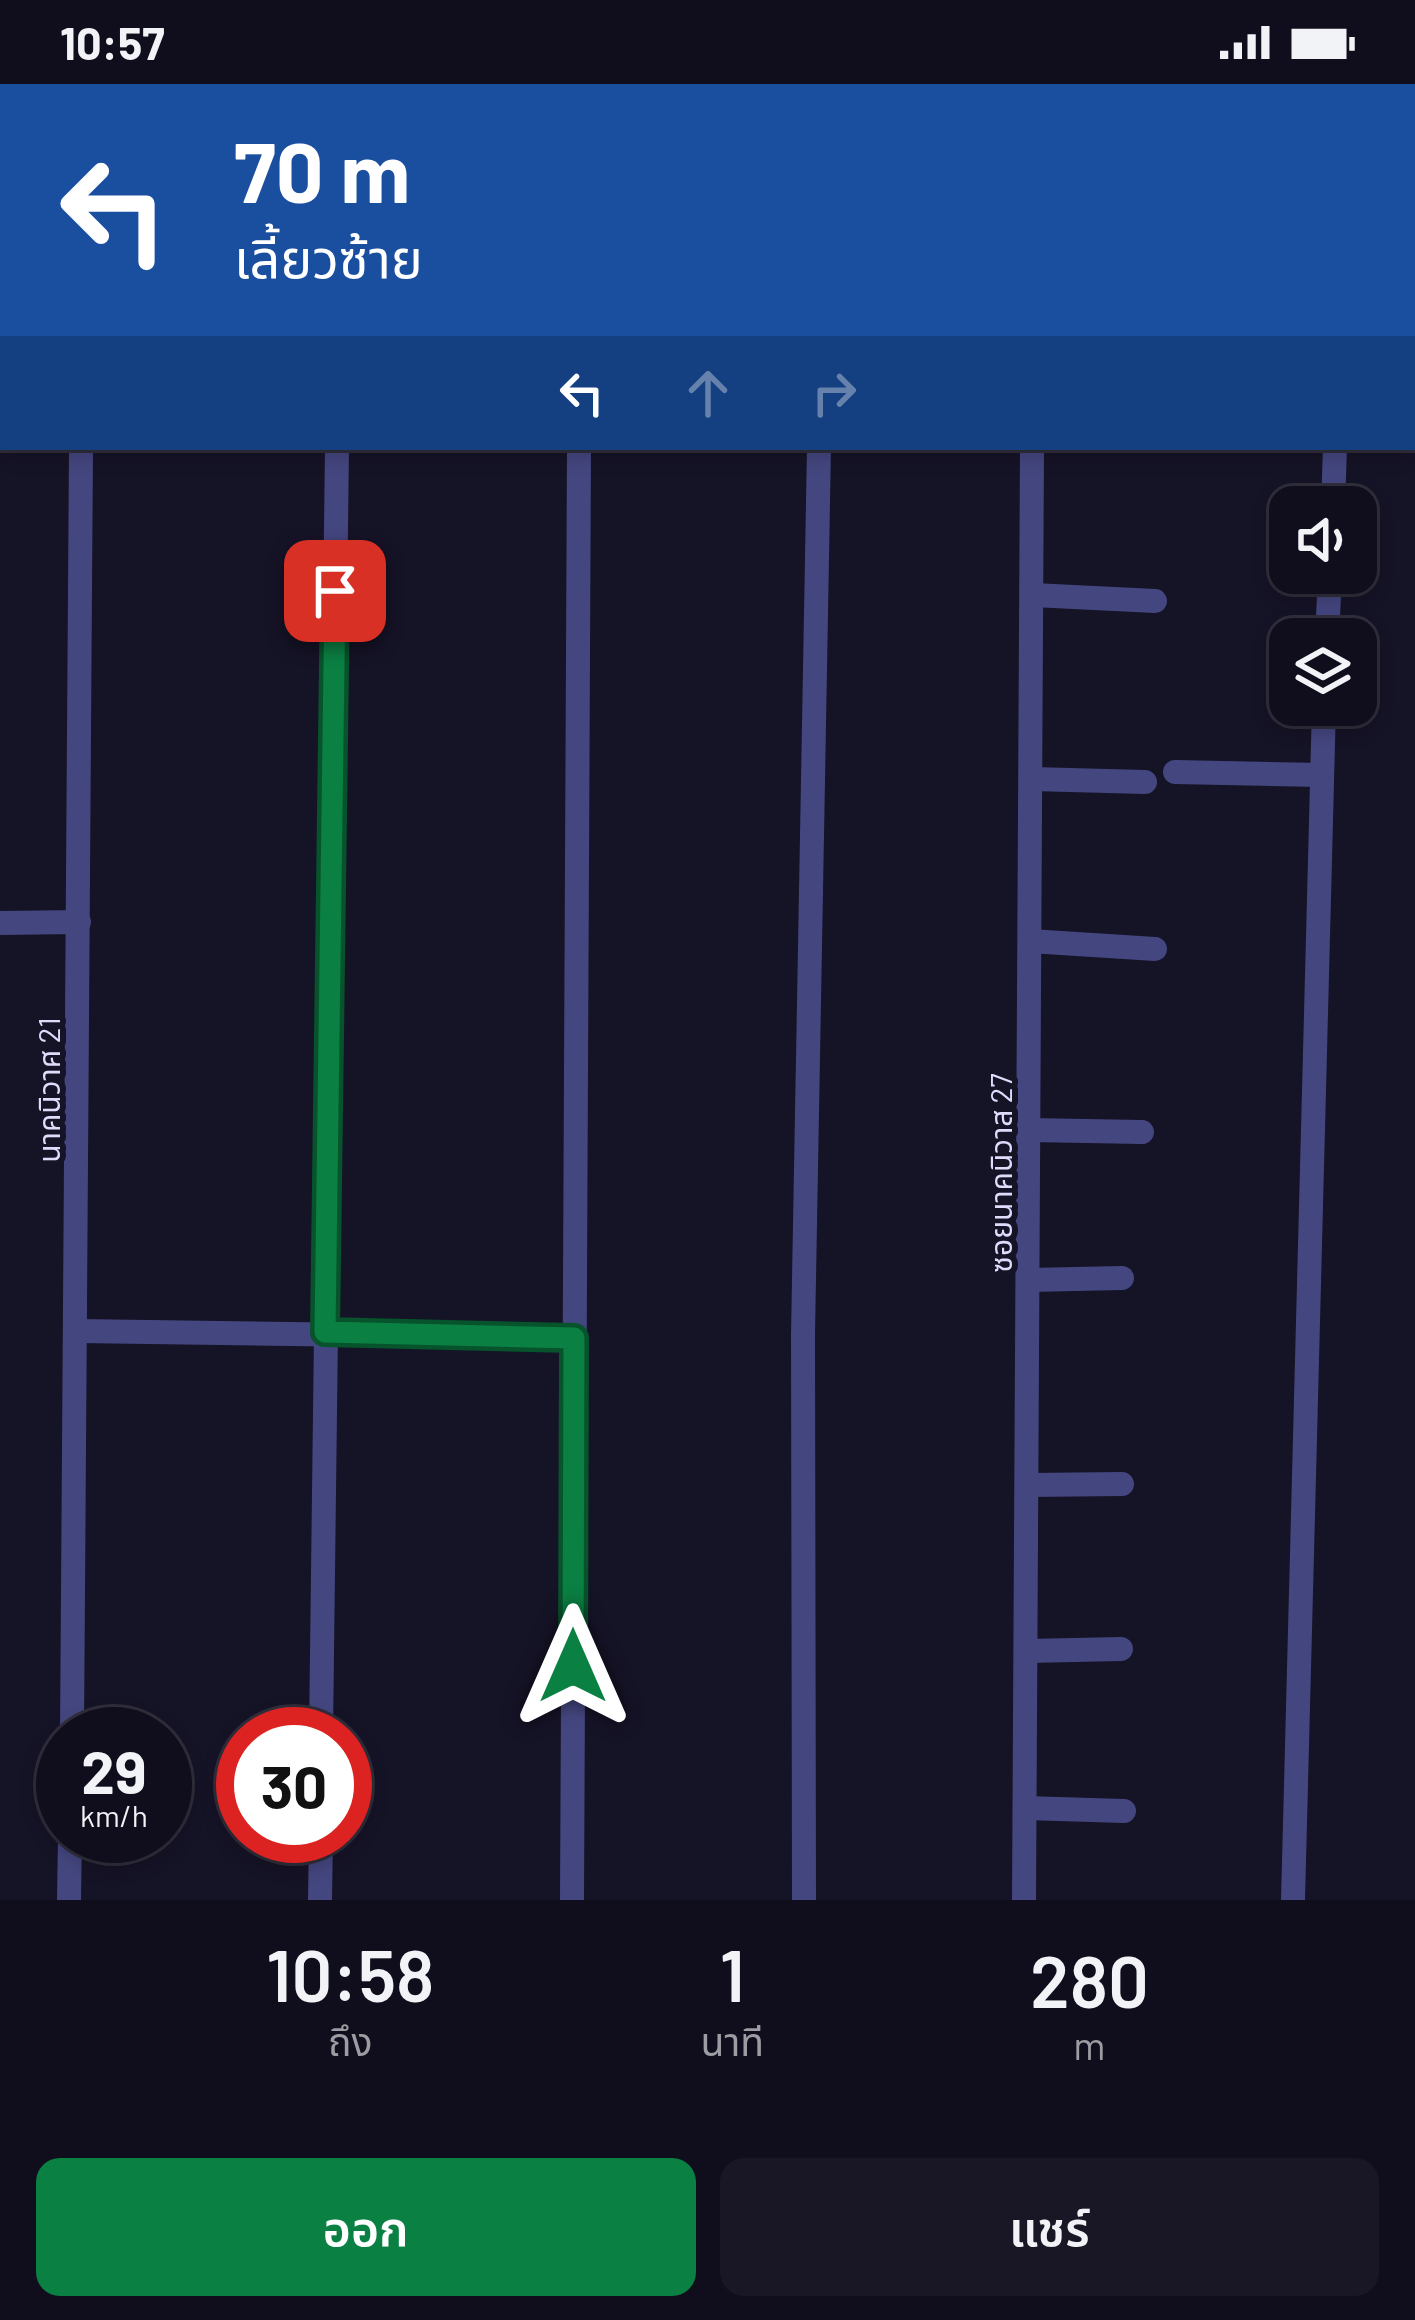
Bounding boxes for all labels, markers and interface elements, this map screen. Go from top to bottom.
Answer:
text: 10:57 [60,15,165,69]
text: 70 m [234,119,410,220]
icon: left [36,132,192,288]
text: เลี้ยวซ้าย [234,224,423,289]
icon: left [549,360,615,426]
icon: ahead [675,360,741,426]
icon: right [801,360,867,426]
map controls [1269,486,1377,726]
button: sound [1269,486,1377,594]
pin [284,540,386,642]
icon: arrive [302,558,368,624]
button: layers [1269,618,1377,726]
street label: นาคนิวาศ 21 [30,1017,66,1163]
street label: ซอยนาคนิวาส 27 [982,1073,1018,1273]
position arrow [510,1603,636,1729]
speed limit sign: 30 [216,1707,372,1863]
text: 29 [81,1734,147,1806]
text: km/h [80,1797,148,1833]
text: 10:58 [266,1930,434,2016]
text: 1 [720,1930,745,2016]
text: 280 [1030,1936,1149,2022]
text: ถึง [328,2017,372,2064]
text: นาที [700,2017,764,2064]
text: m [1073,2021,1106,2068]
button: ออก [36,2158,696,2296]
button: แชร์ [720,2158,1379,2296]

